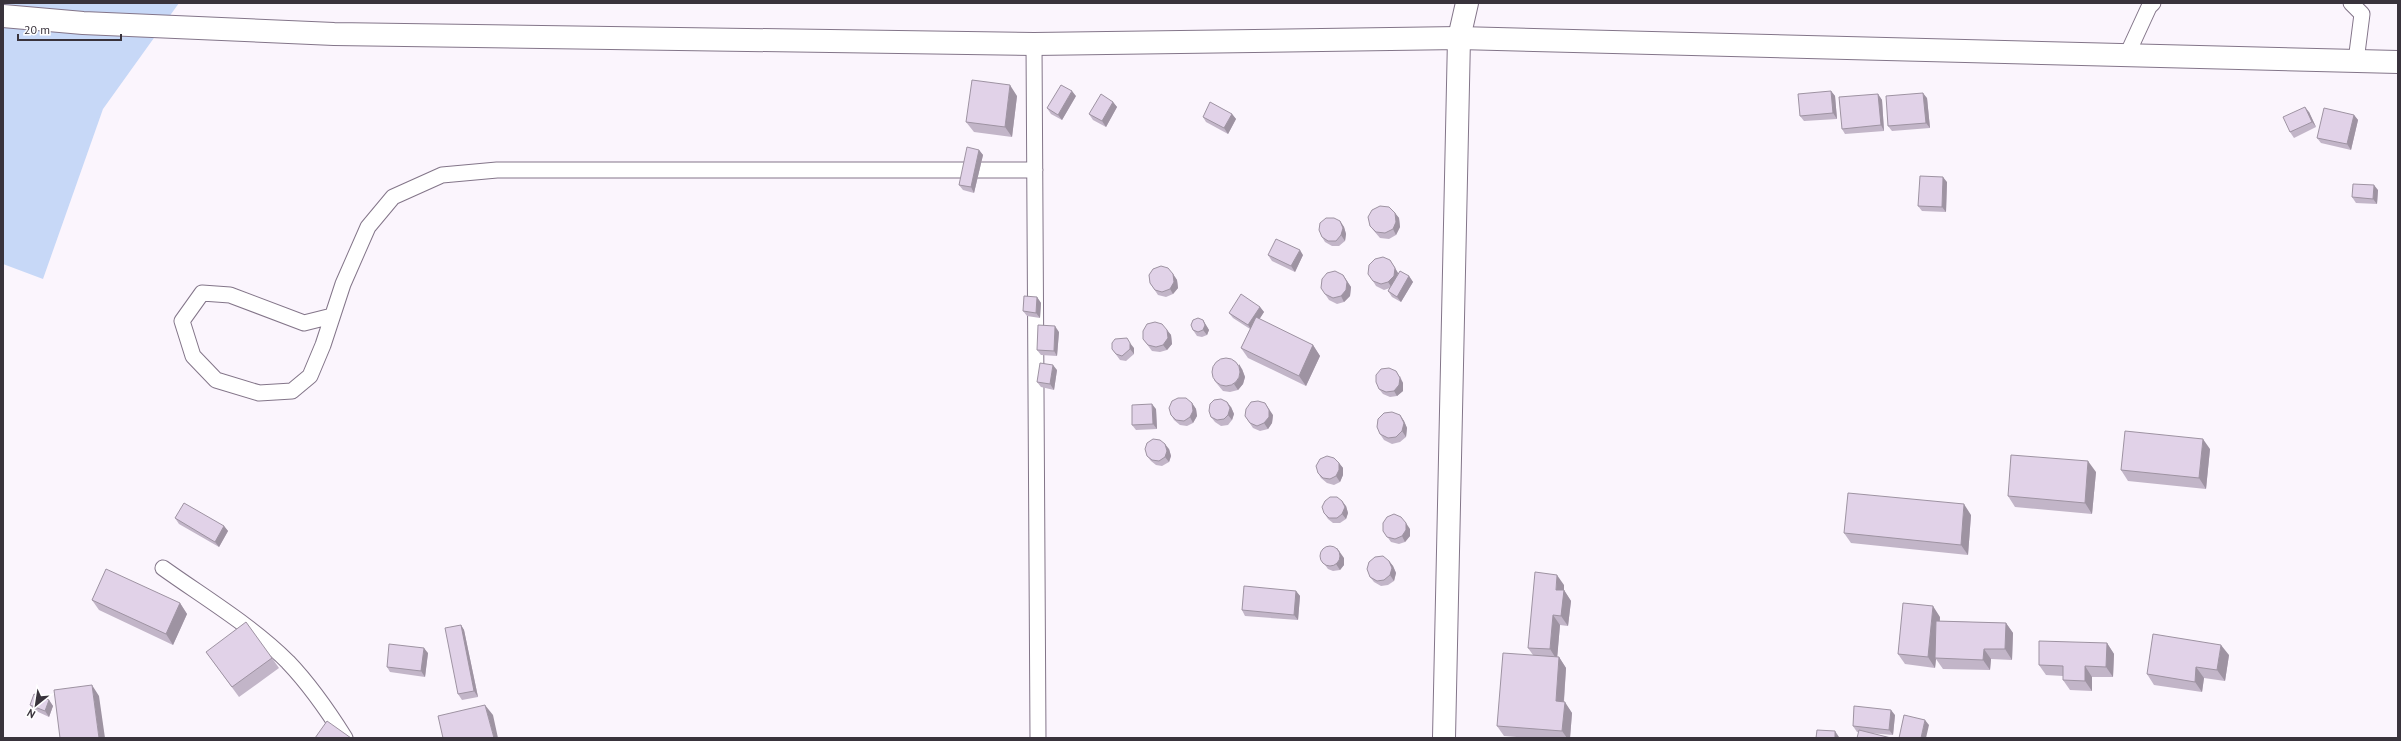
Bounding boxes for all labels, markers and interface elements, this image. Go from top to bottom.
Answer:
scale bar [18,16,121,42]
text: 20 m [24,22,50,37]
north arrow [16,685,56,725]
text: N [24,706,38,722]

